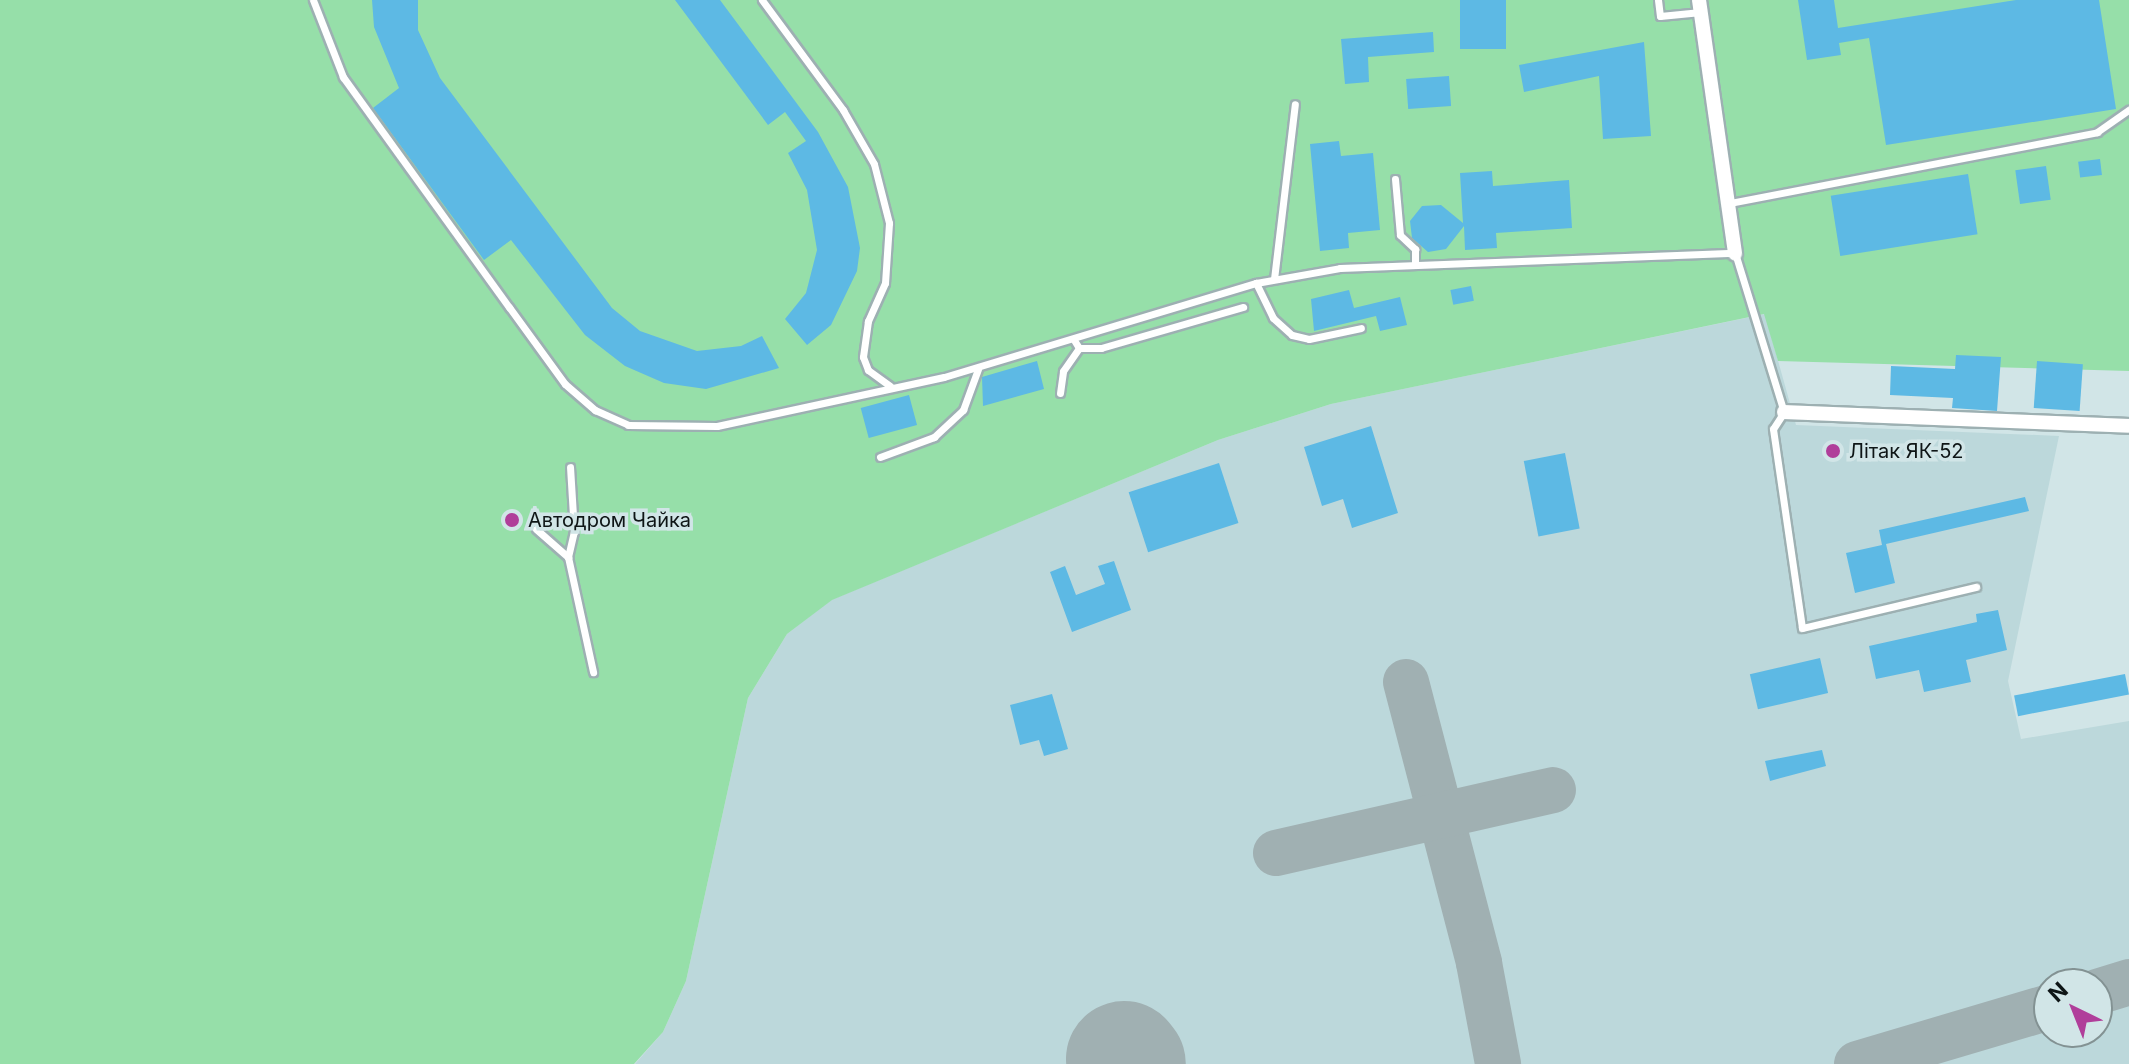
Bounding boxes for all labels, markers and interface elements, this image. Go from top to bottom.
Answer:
place label: Літак ЯК-52 [1849,439,1964,463]
marker: Літак ЯК-52 [1824,442,1842,460]
place label: Автодром Чайка [528,508,691,532]
marker: Автодром Чайка [503,511,521,529]
north arrow [2033,968,2113,1048]
text: N [2043,977,2073,1007]

